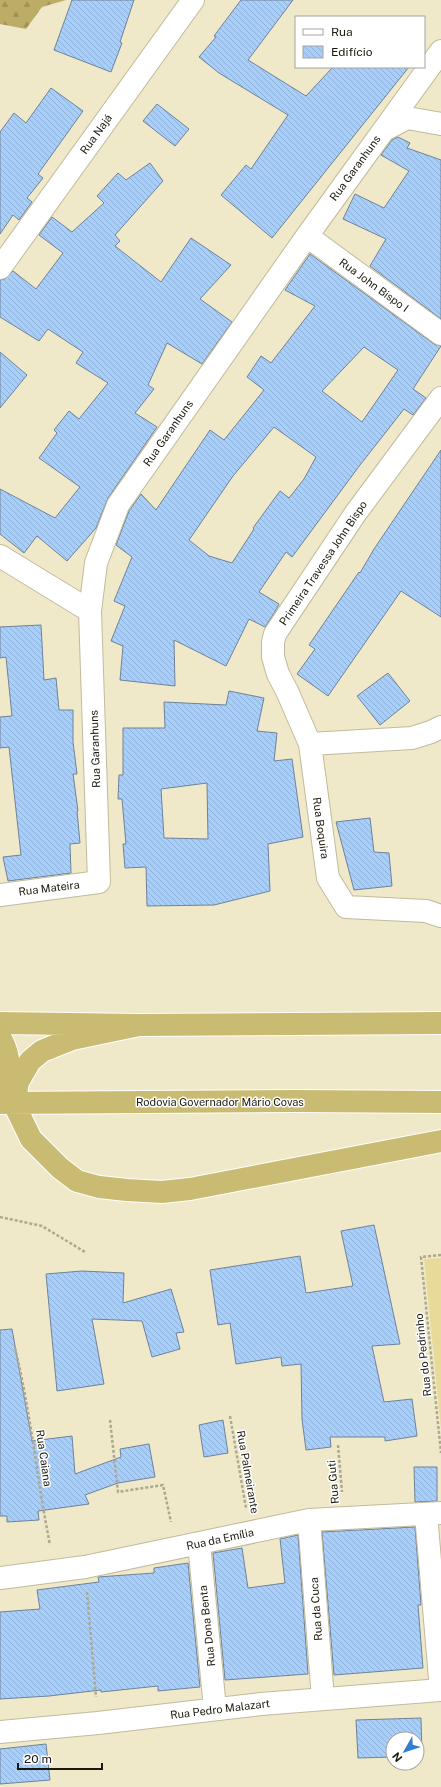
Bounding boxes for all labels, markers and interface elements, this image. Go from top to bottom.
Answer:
legend [295,16,425,68]
text: Rua [331,25,353,39]
text: Edifício [331,45,373,59]
street label: Rua Najá [78,112,114,156]
street label: Rua Garanhuns [327,133,383,203]
street label: Rua John Bispo I [337,256,411,314]
street label: Rua Garanhuns [141,397,195,468]
street label: Primeira Travessa John Bispo [277,499,369,627]
street label: Rua Garanhuns [88,709,102,788]
street label: Rua Boquira [311,796,331,860]
street label: Rua Mateira [18,878,80,898]
street label: Rodovia Governador Mário Covas [136,1096,304,1108]
street label: Rua do Pedrinho [413,1313,433,1397]
street label: Rua Caiana [34,1429,54,1487]
street label: Rua Palmeirante [235,1430,261,1514]
street label: Rua Guti [325,1460,341,1504]
street label: Rua da Emília [185,1526,255,1552]
street label: Rua da Cuca [308,1577,324,1641]
street label: Rua Dona Benta [197,1585,217,1667]
street label: Rua Pedro Malazart [170,1697,270,1721]
north arrow [385,1731,425,1771]
scale bar [18,1745,102,1771]
text: N [390,1750,405,1764]
text: 20 m [24,1752,52,1766]

